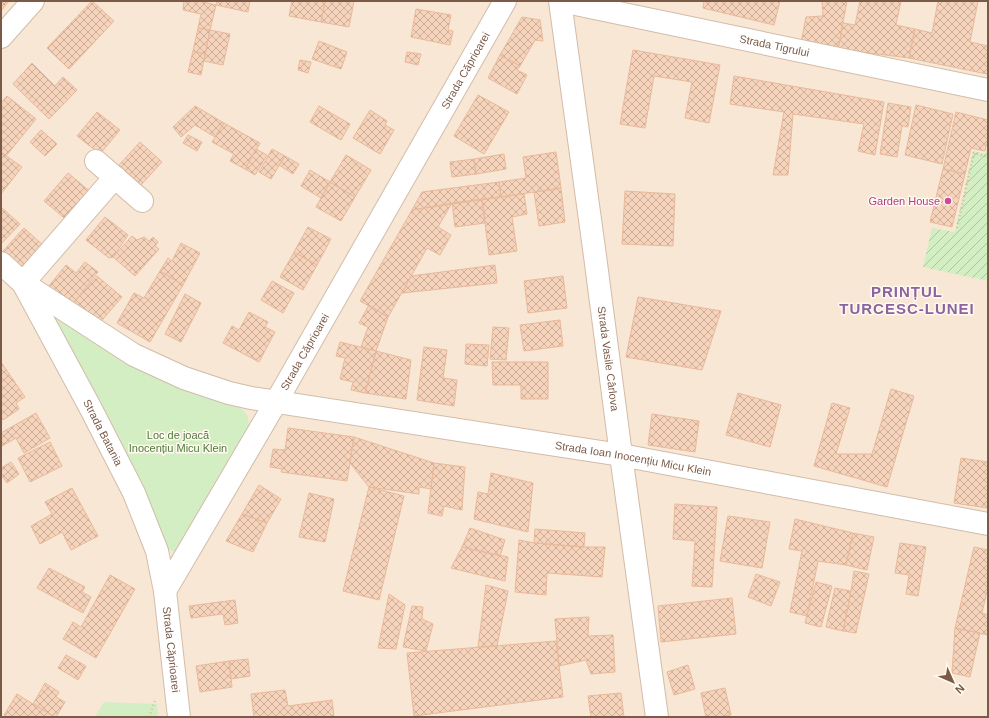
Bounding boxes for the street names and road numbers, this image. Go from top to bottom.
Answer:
street label: Strada Căprioarei [439,30,492,111]
street label: Strada Tigrului [738,32,810,59]
street label: Strada Vasile Cârlova [596,306,621,413]
street label: Strada Căprioarei [278,311,331,392]
street label: Strada Batania [81,397,125,469]
street label: Strada Ioan Inocențiu Micu Klein [554,439,712,478]
street label: Strada Căprioarei [161,606,182,693]

